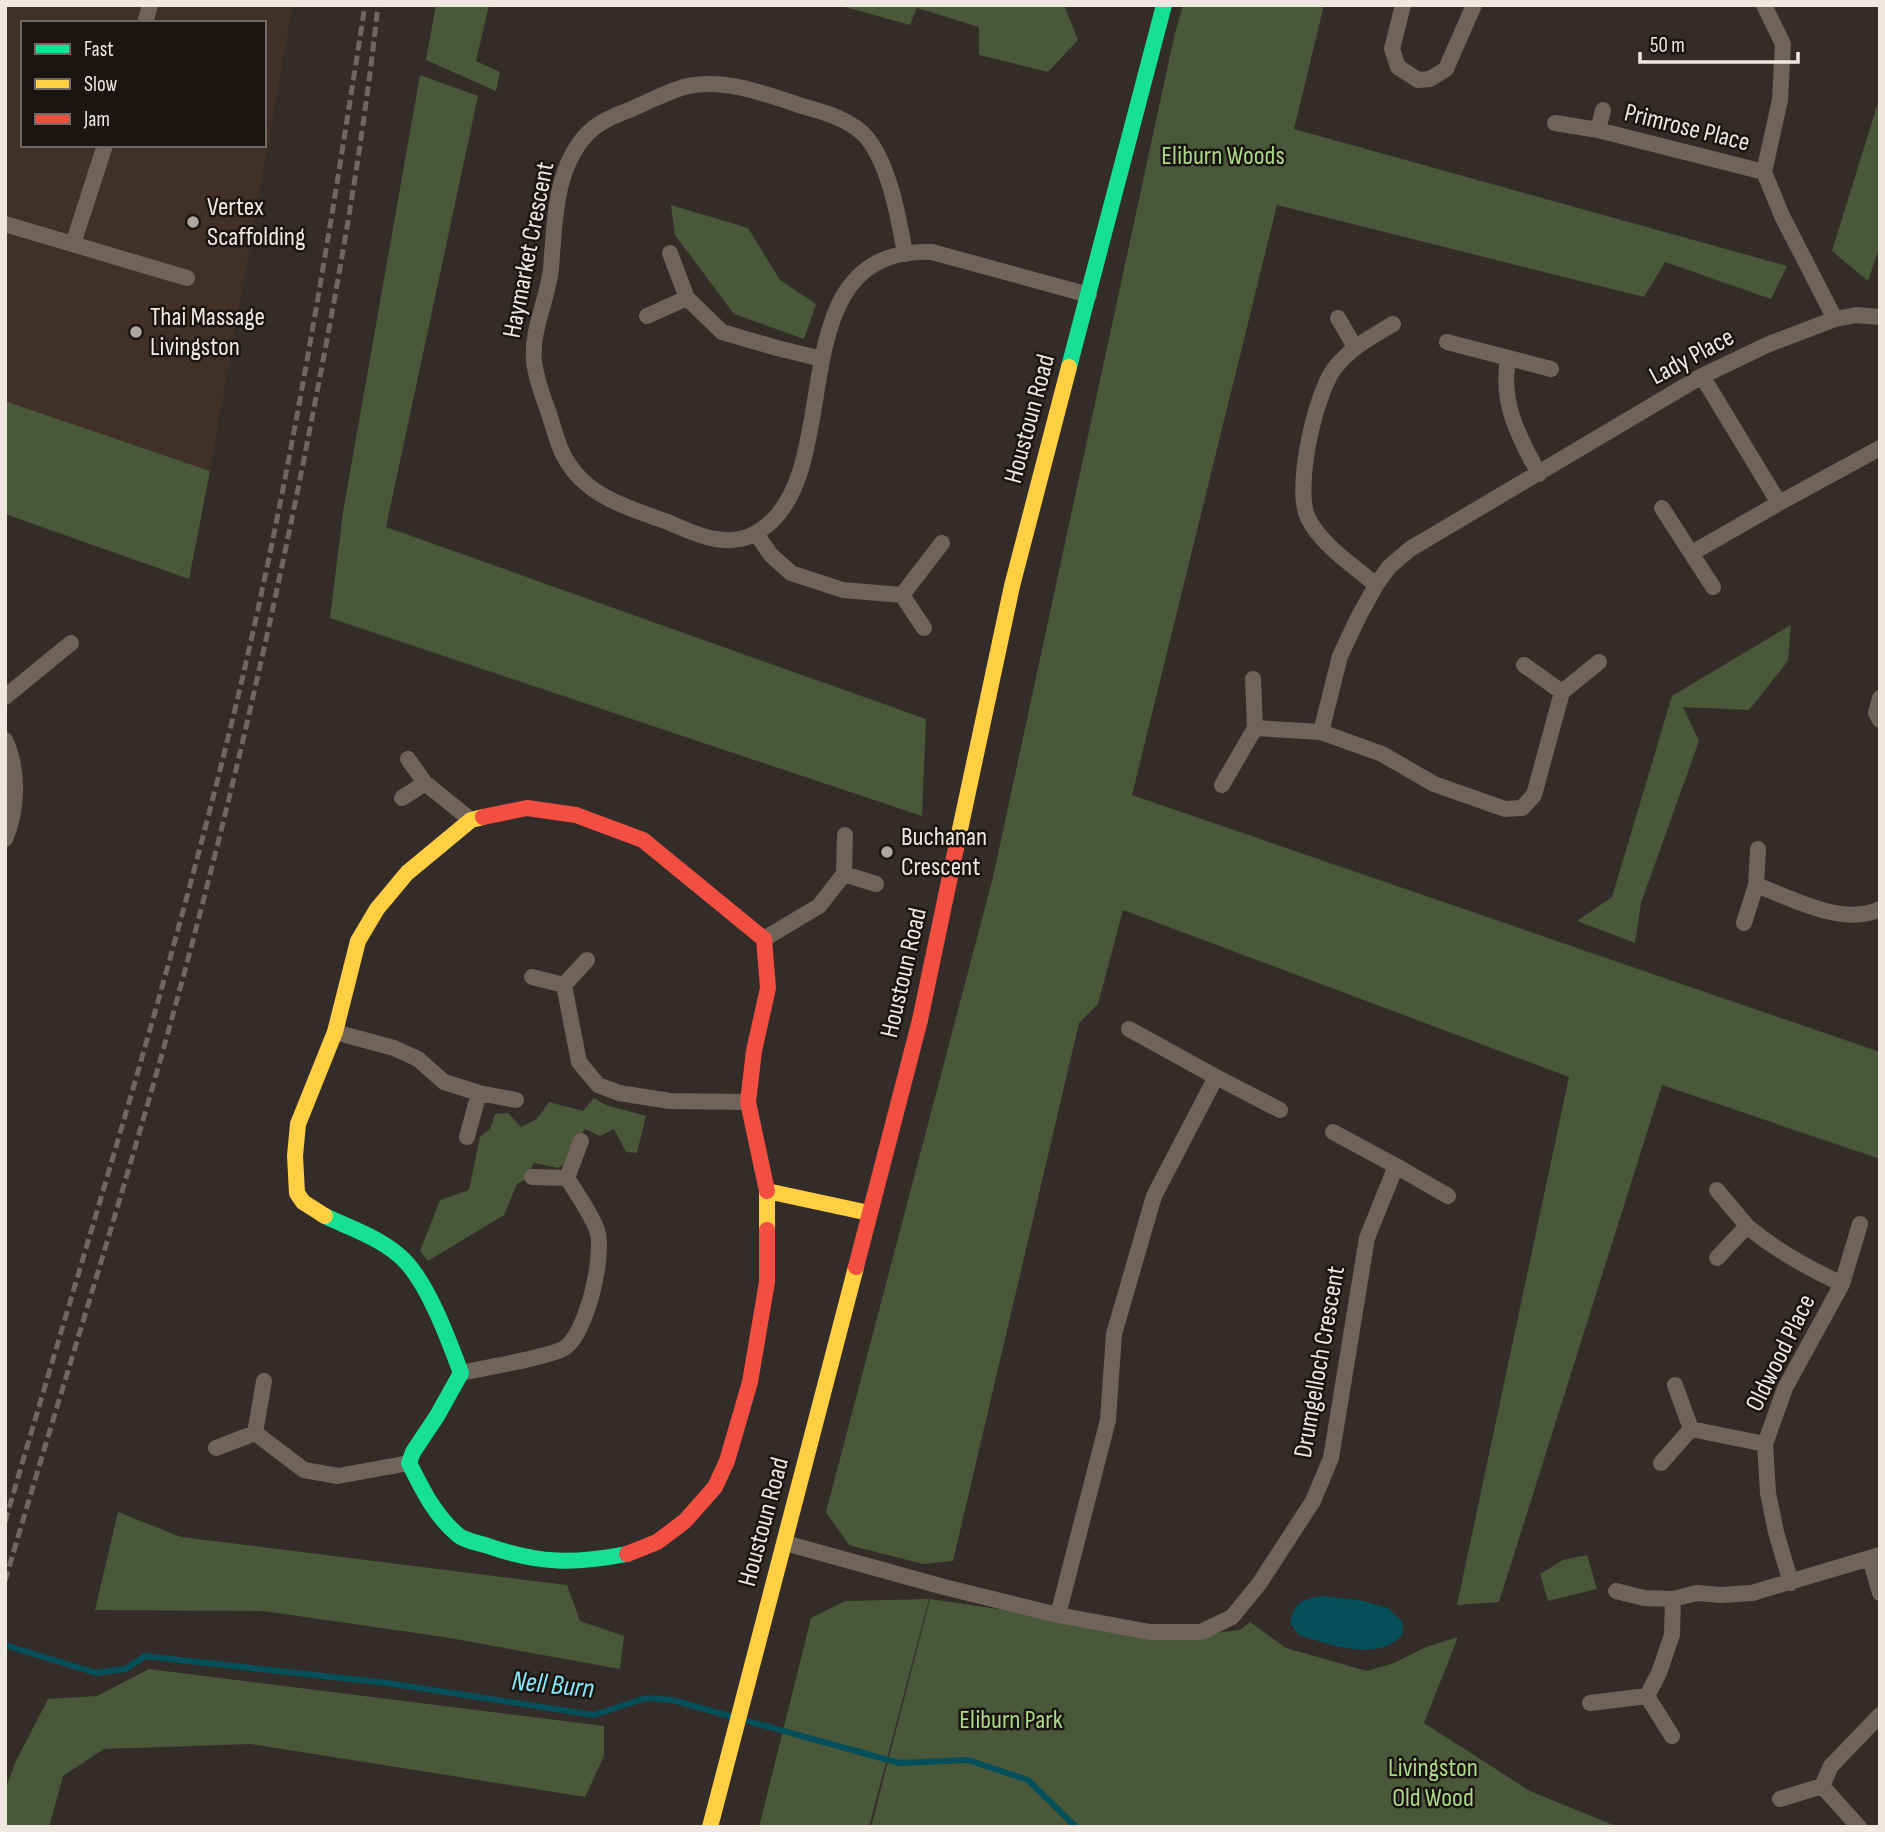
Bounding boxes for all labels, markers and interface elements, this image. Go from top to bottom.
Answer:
legend [21,21,266,147]
scale bar [1640,21,1798,65]
text: 50 m [1650,33,1685,58]
text: Fast [84,37,114,62]
text: Slow [84,72,118,97]
street label: Primrose Place [1621,97,1753,159]
text: Jam [83,107,110,132]
park label: Eliburn Woods [1161,141,1285,172]
street label: Haymarket Crescent [497,159,561,341]
place label: Vertex Scaffolding [207,192,305,253]
marker: Vertex Scaffolding [185,214,201,230]
place label: Thai Massage Livingston [150,302,265,363]
street label: Lady Place [1644,322,1740,392]
marker: Thai Massage Livingston [128,324,144,340]
street label: Houstoun Road [998,351,1062,487]
place label: Buchanan Crescent [901,822,987,883]
marker: Buchanan Crescent [879,844,895,860]
street label: Houstoun Road [874,905,934,1041]
street label: Drumgelloch Crescent [1288,1264,1352,1460]
street label: Oldwood Place [1739,1290,1823,1416]
street label: Houstoun Road [732,1454,796,1590]
water label: Nell Burn [510,1664,596,1706]
park label: Eliburn Park [959,1705,1063,1736]
park label: Livingston Old Wood [1388,1753,1478,1814]

